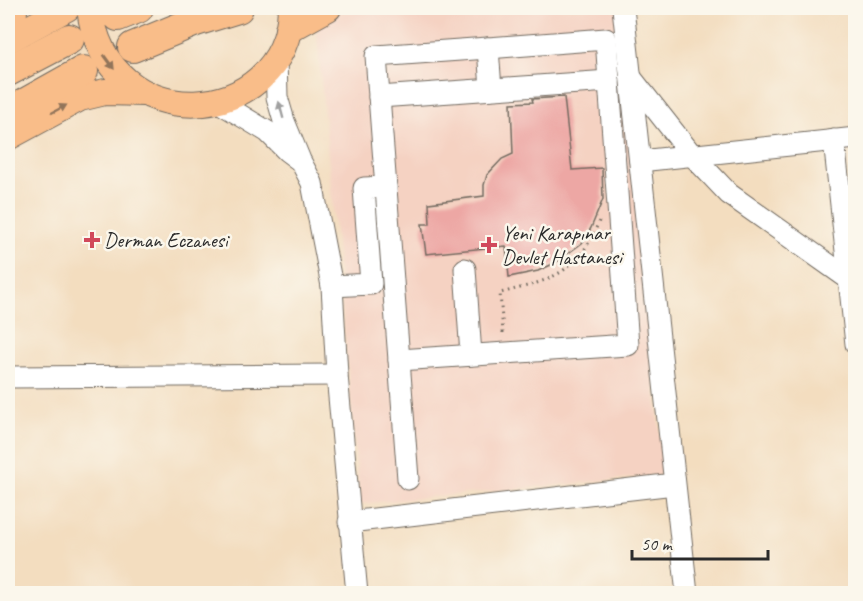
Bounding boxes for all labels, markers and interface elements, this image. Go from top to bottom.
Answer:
one-way arrow [103,53,115,69]
one-way arrow [276,101,285,119]
one-way arrow [51,104,68,114]
place label: Yeni Karapınar Devlet Hastanesi [502,220,625,270]
place label: Derman Eczanesi [104,227,231,253]
marker: Derman Eczanesi [85,233,99,247]
marker: Yeni Karapınar Devlet Hastanesi [480,236,498,254]
scale bar [632,523,768,561]
text: 50 m [641,533,674,555]

